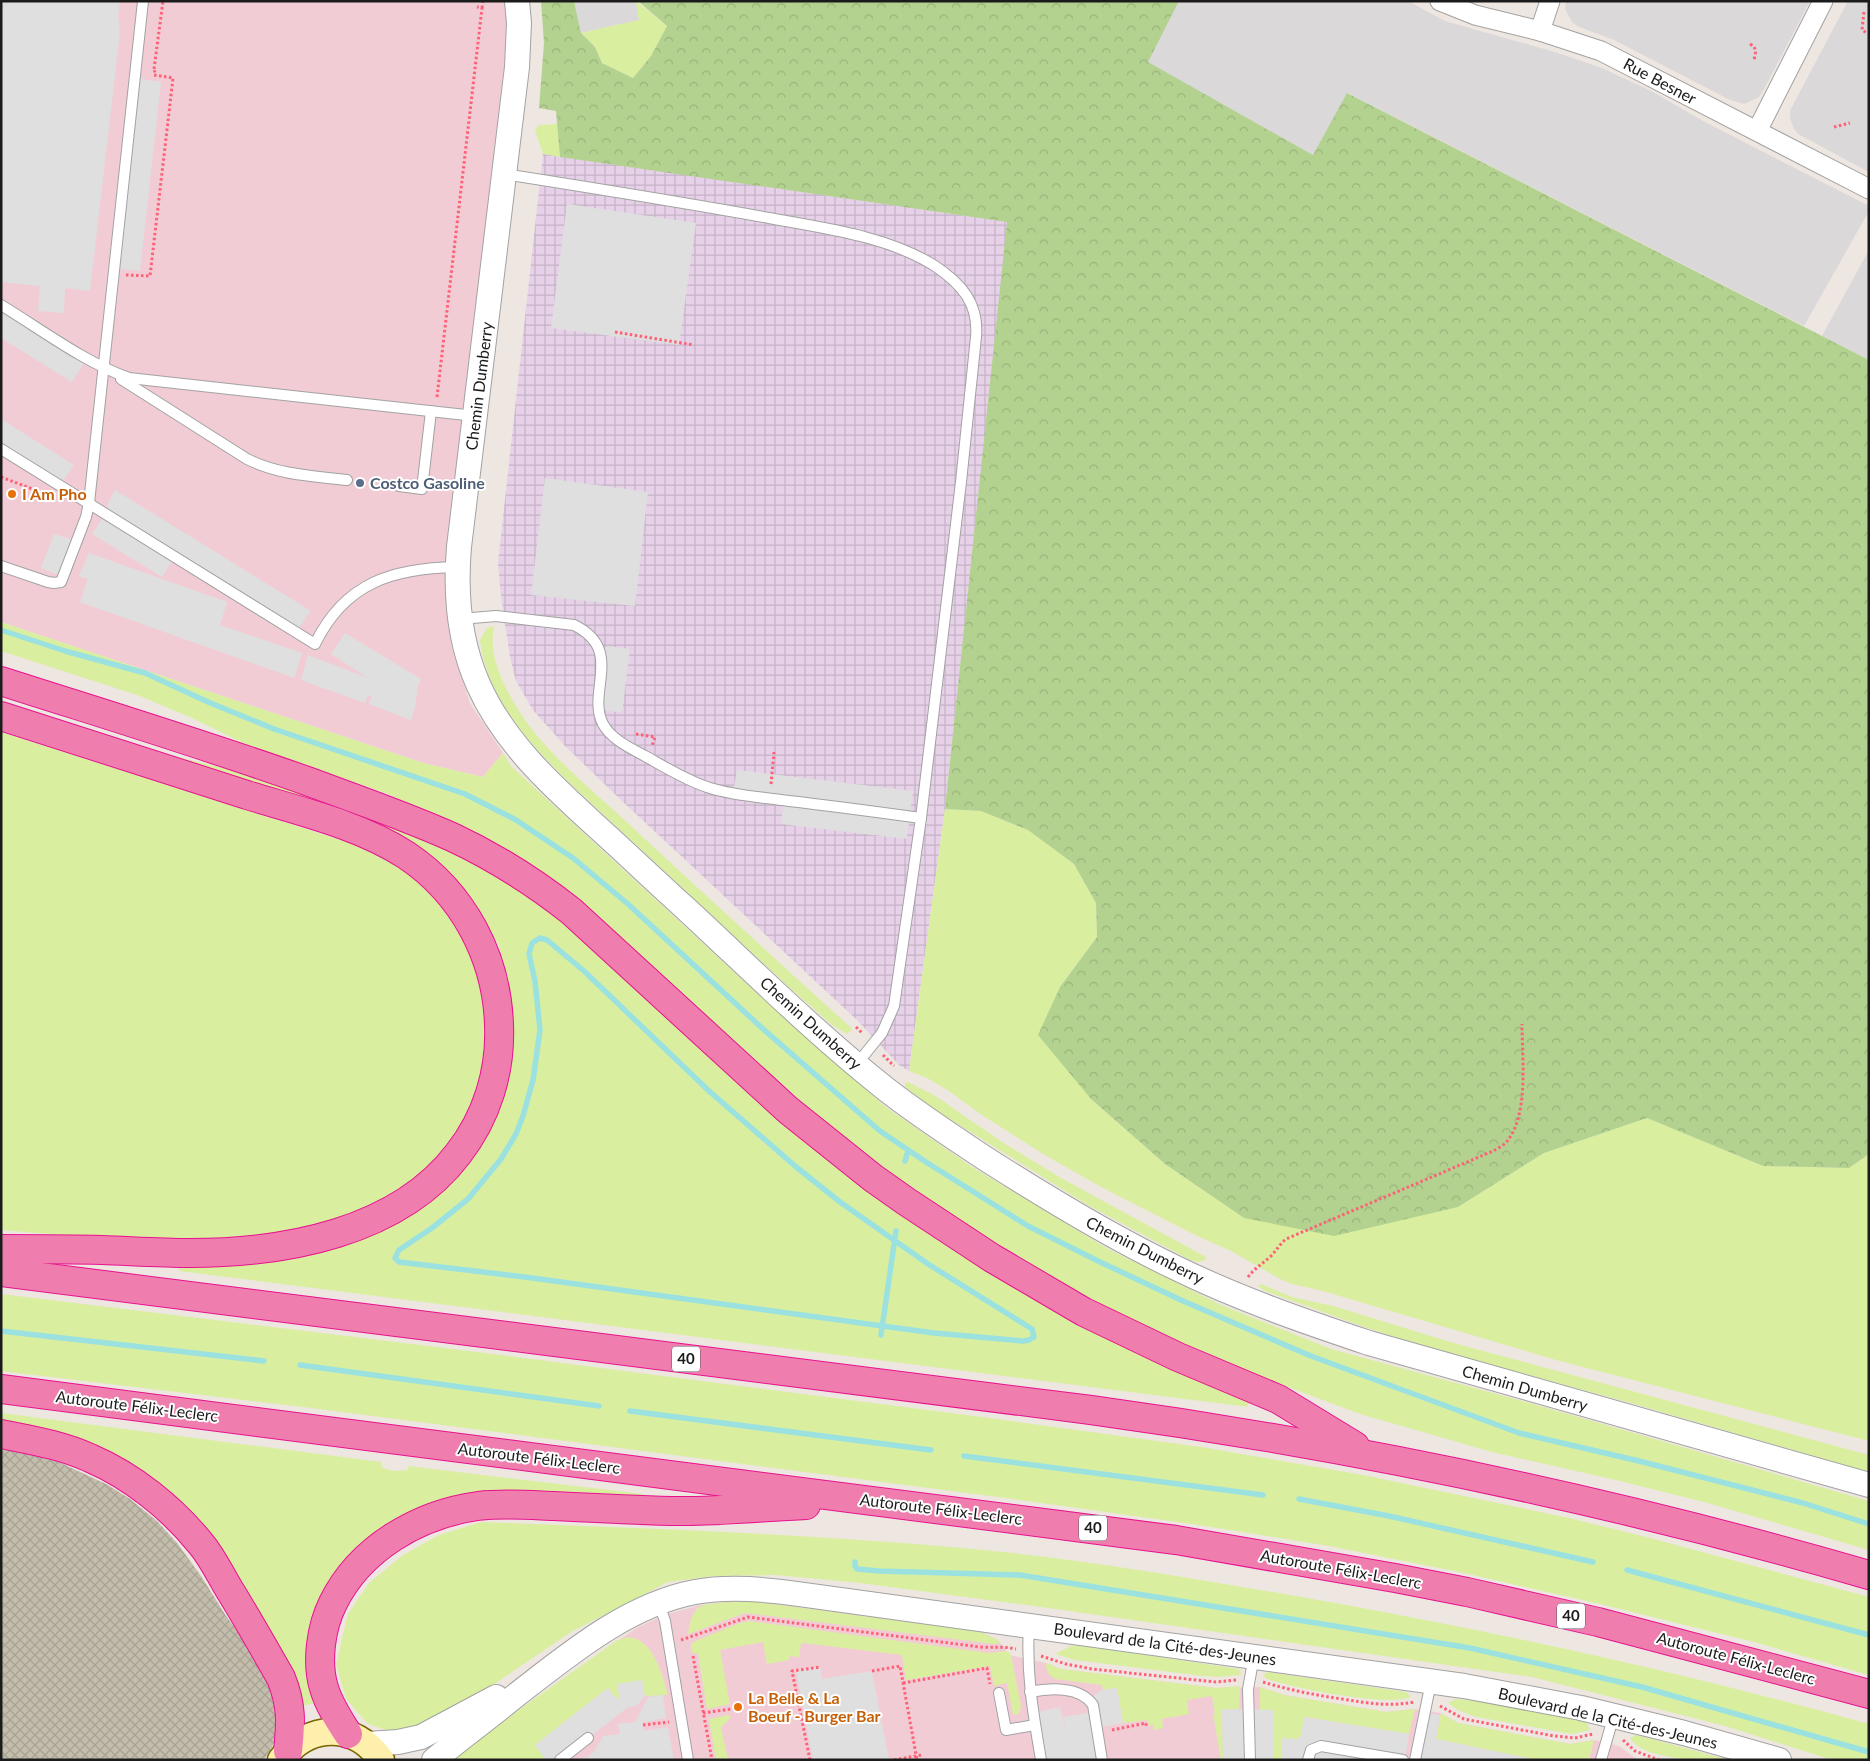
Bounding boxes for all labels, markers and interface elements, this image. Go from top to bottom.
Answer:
street label: Rue Besner [1620,53,1700,108]
street label: Chemin Dumberry [461,320,496,451]
place label: Costco Gasoline [370,473,485,492]
marker: Costco Gasoline [354,477,366,489]
place label: I Am Pho [22,484,87,503]
marker: I Am Pho [6,488,18,500]
street label: Chemin Dumberry [757,972,866,1074]
street label: Chemin Dumberry [1083,1212,1208,1288]
road number: 40 [672,1346,700,1372]
street label: Chemin Dumberry [1460,1361,1591,1415]
street label: Autoroute Félix-Leclerc [55,1386,220,1425]
street label: Autoroute Félix-Leclerc [457,1438,622,1477]
street label: Autoroute Félix-Leclerc [859,1489,1024,1528]
road number: 40 [1079,1516,1107,1540]
street label: Autoroute Félix-Leclerc [1259,1545,1423,1592]
road number: 40 [1557,1604,1585,1628]
street label: Boulevard de la Cité-des-Jeunes [1053,1618,1278,1669]
street label: Autoroute Félix-Leclerc [1655,1627,1818,1688]
street label: Boulevard de la Cité-des-Jeunes [1497,1683,1720,1752]
place label: La Belle & La Boeuf - Burger Bar [748,1688,881,1725]
marker: La Belle & La Boeuf - Burger Bar [732,1701,744,1713]

